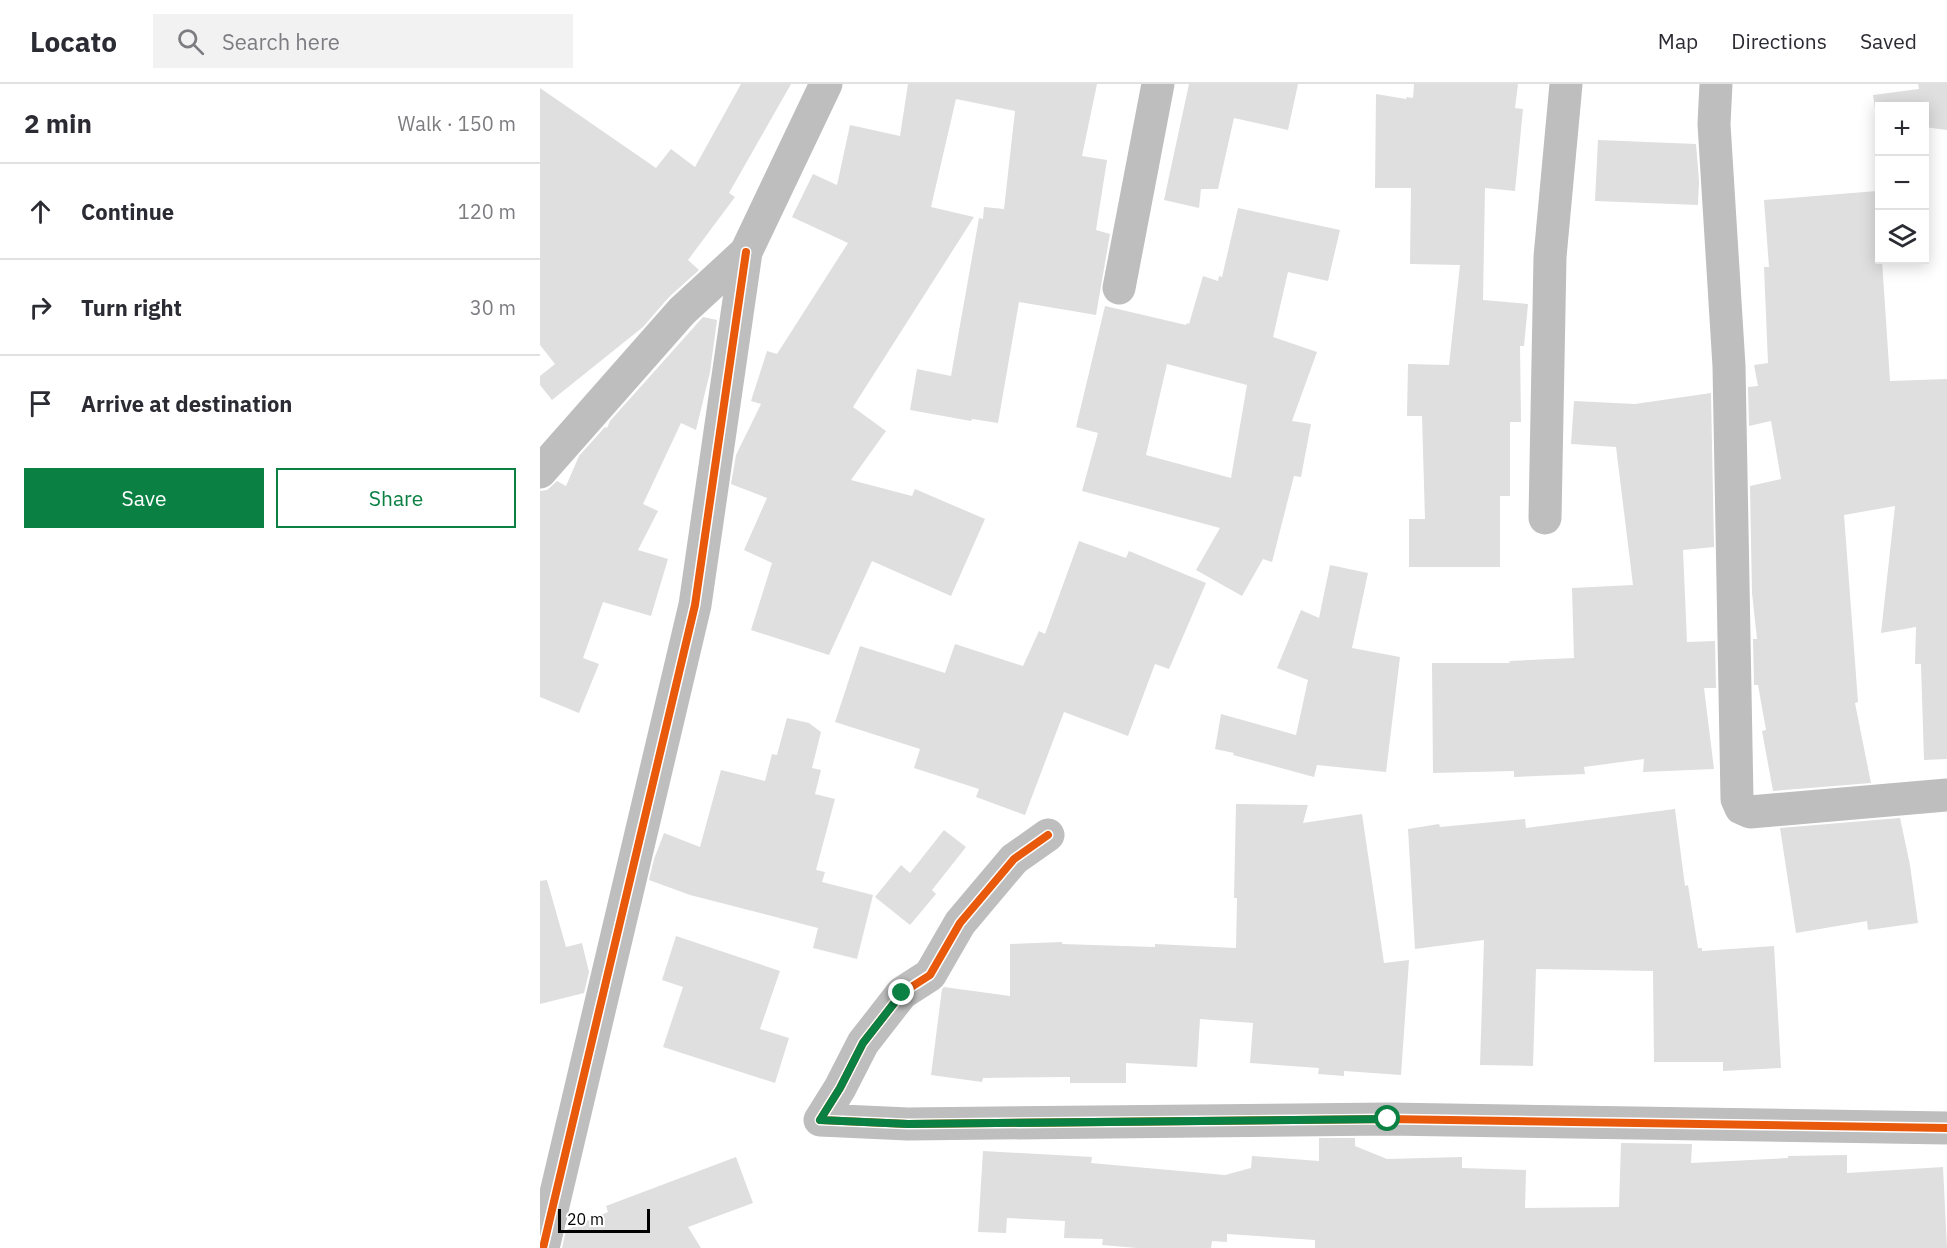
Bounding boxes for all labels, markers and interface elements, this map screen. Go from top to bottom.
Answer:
search box [153,14,573,68]
text: Locato [30,23,117,60]
icon: search [174,25,207,58]
text: Search here [222,27,340,56]
text: Map [1658,27,1698,55]
text: Directions [1731,27,1827,55]
text: Saved [1860,27,1917,55]
map controls [1875,102,1929,264]
button: + [1875,102,1929,156]
text: 2 min [24,106,92,140]
text: Walk · 150 m [398,110,516,137]
button: − [1875,156,1929,210]
icon: ahead [24,195,57,228]
text: Continue [81,197,174,226]
text: 120 m [458,198,516,225]
button: layers [1875,210,1929,264]
icon: right [24,291,57,324]
text: Turn right [81,293,182,322]
text: 30 m [470,294,516,321]
icon: arrive [24,387,57,420]
text: Arrive at destination [81,389,292,418]
button: Save [24,468,264,528]
button: Share [276,468,516,528]
route end [888,979,914,1005]
route start [1374,1105,1400,1131]
scale bar [558,1206,650,1234]
text: 20 m [567,1209,604,1229]

